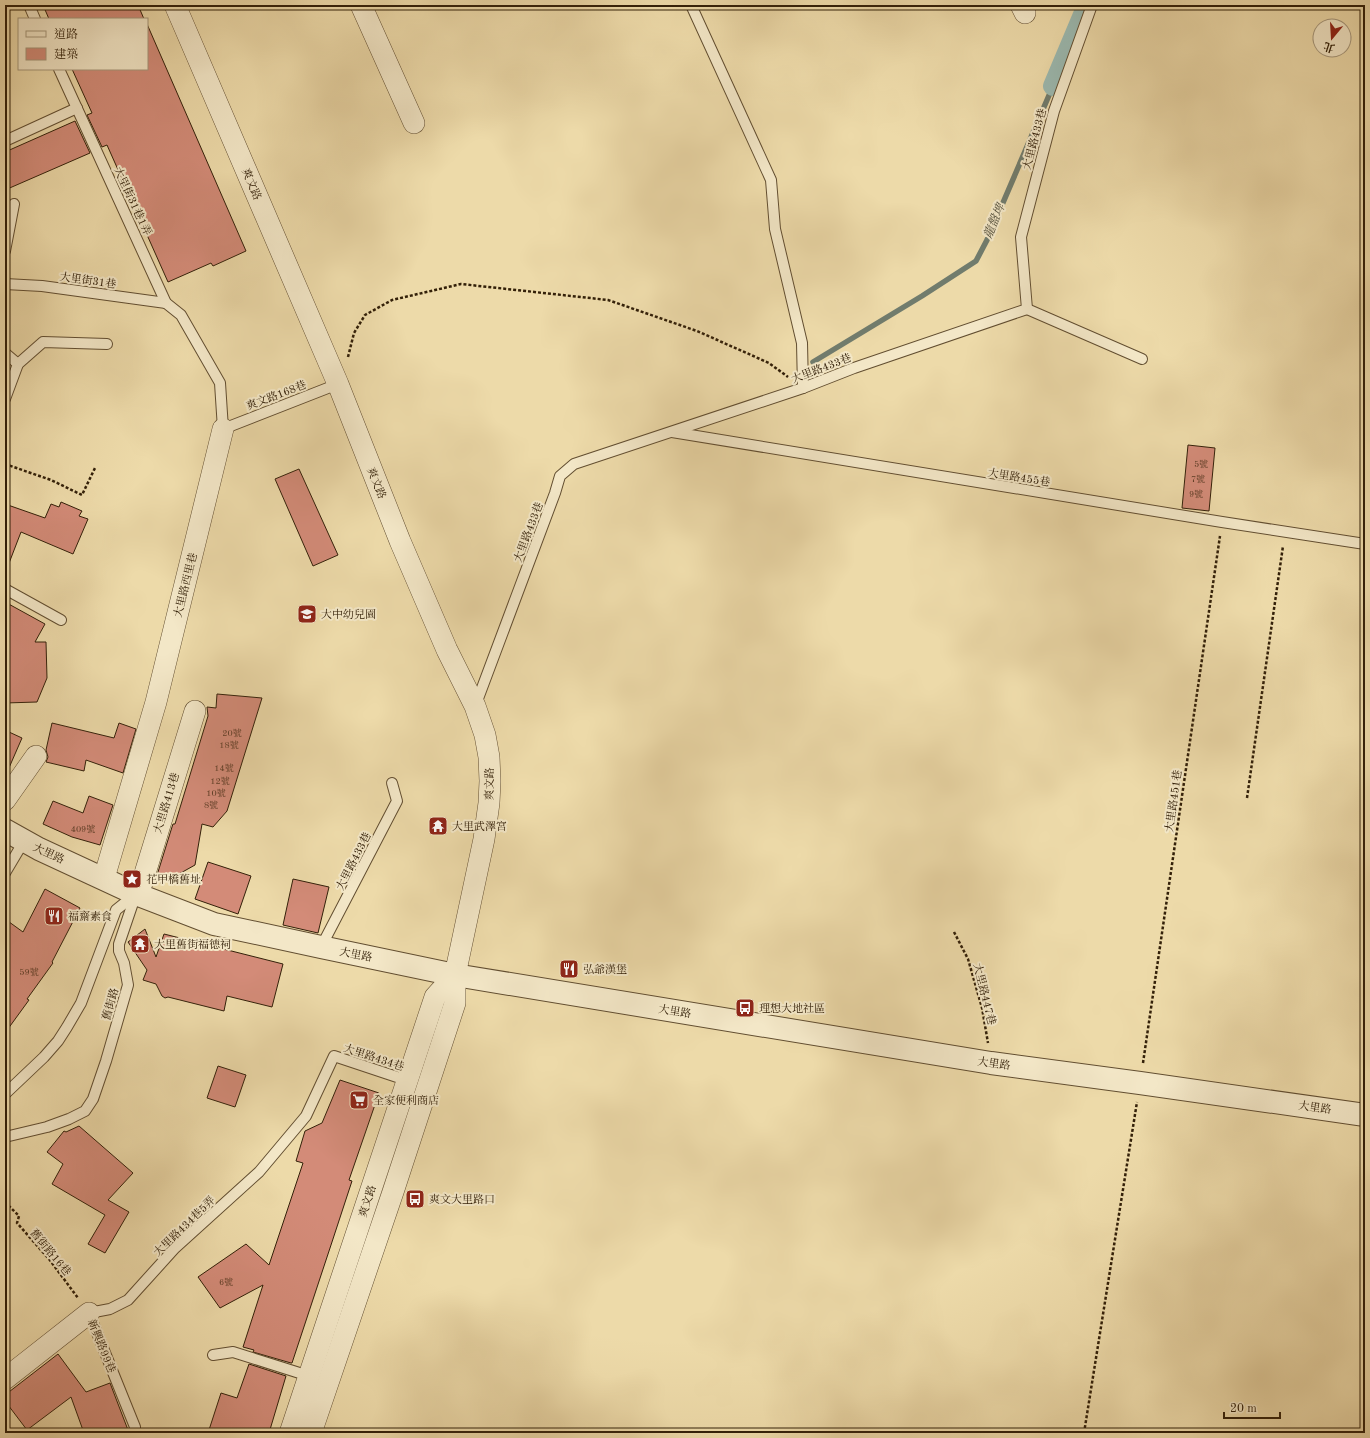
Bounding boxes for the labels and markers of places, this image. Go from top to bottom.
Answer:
school or university icon: 大中幼兒園 [296,603,318,625]
place label: 大中幼兒園 [321,608,376,621]
temple icon: 大里武澤宮 [427,815,449,837]
place label: 大里武澤宮 [452,820,507,833]
place icon: 花甲橋舊址 [121,868,143,890]
place label: 花甲橋舊址 [146,873,201,886]
restaurant icon: 福齋素食 [43,905,65,927]
place label: 福齋素食 [68,910,112,923]
temple icon: 大里舊街福德祠 [129,933,151,955]
place label: 大里舊街福德祠 [154,938,231,951]
restaurant icon: 弘爺漢堡 [558,958,580,980]
place label: 弘爺漢堡 [583,963,627,976]
bus stop icon: 理想大地社區 [734,997,756,1019]
place label: 理想大地社區 [759,1002,825,1015]
supermarket icon: 全家便利商店 [348,1089,370,1111]
place label: 全家便利商店 [373,1094,439,1107]
bus stop icon: 爽文大里路口 [404,1188,426,1210]
place label: 爽文大里路口 [429,1193,495,1206]

